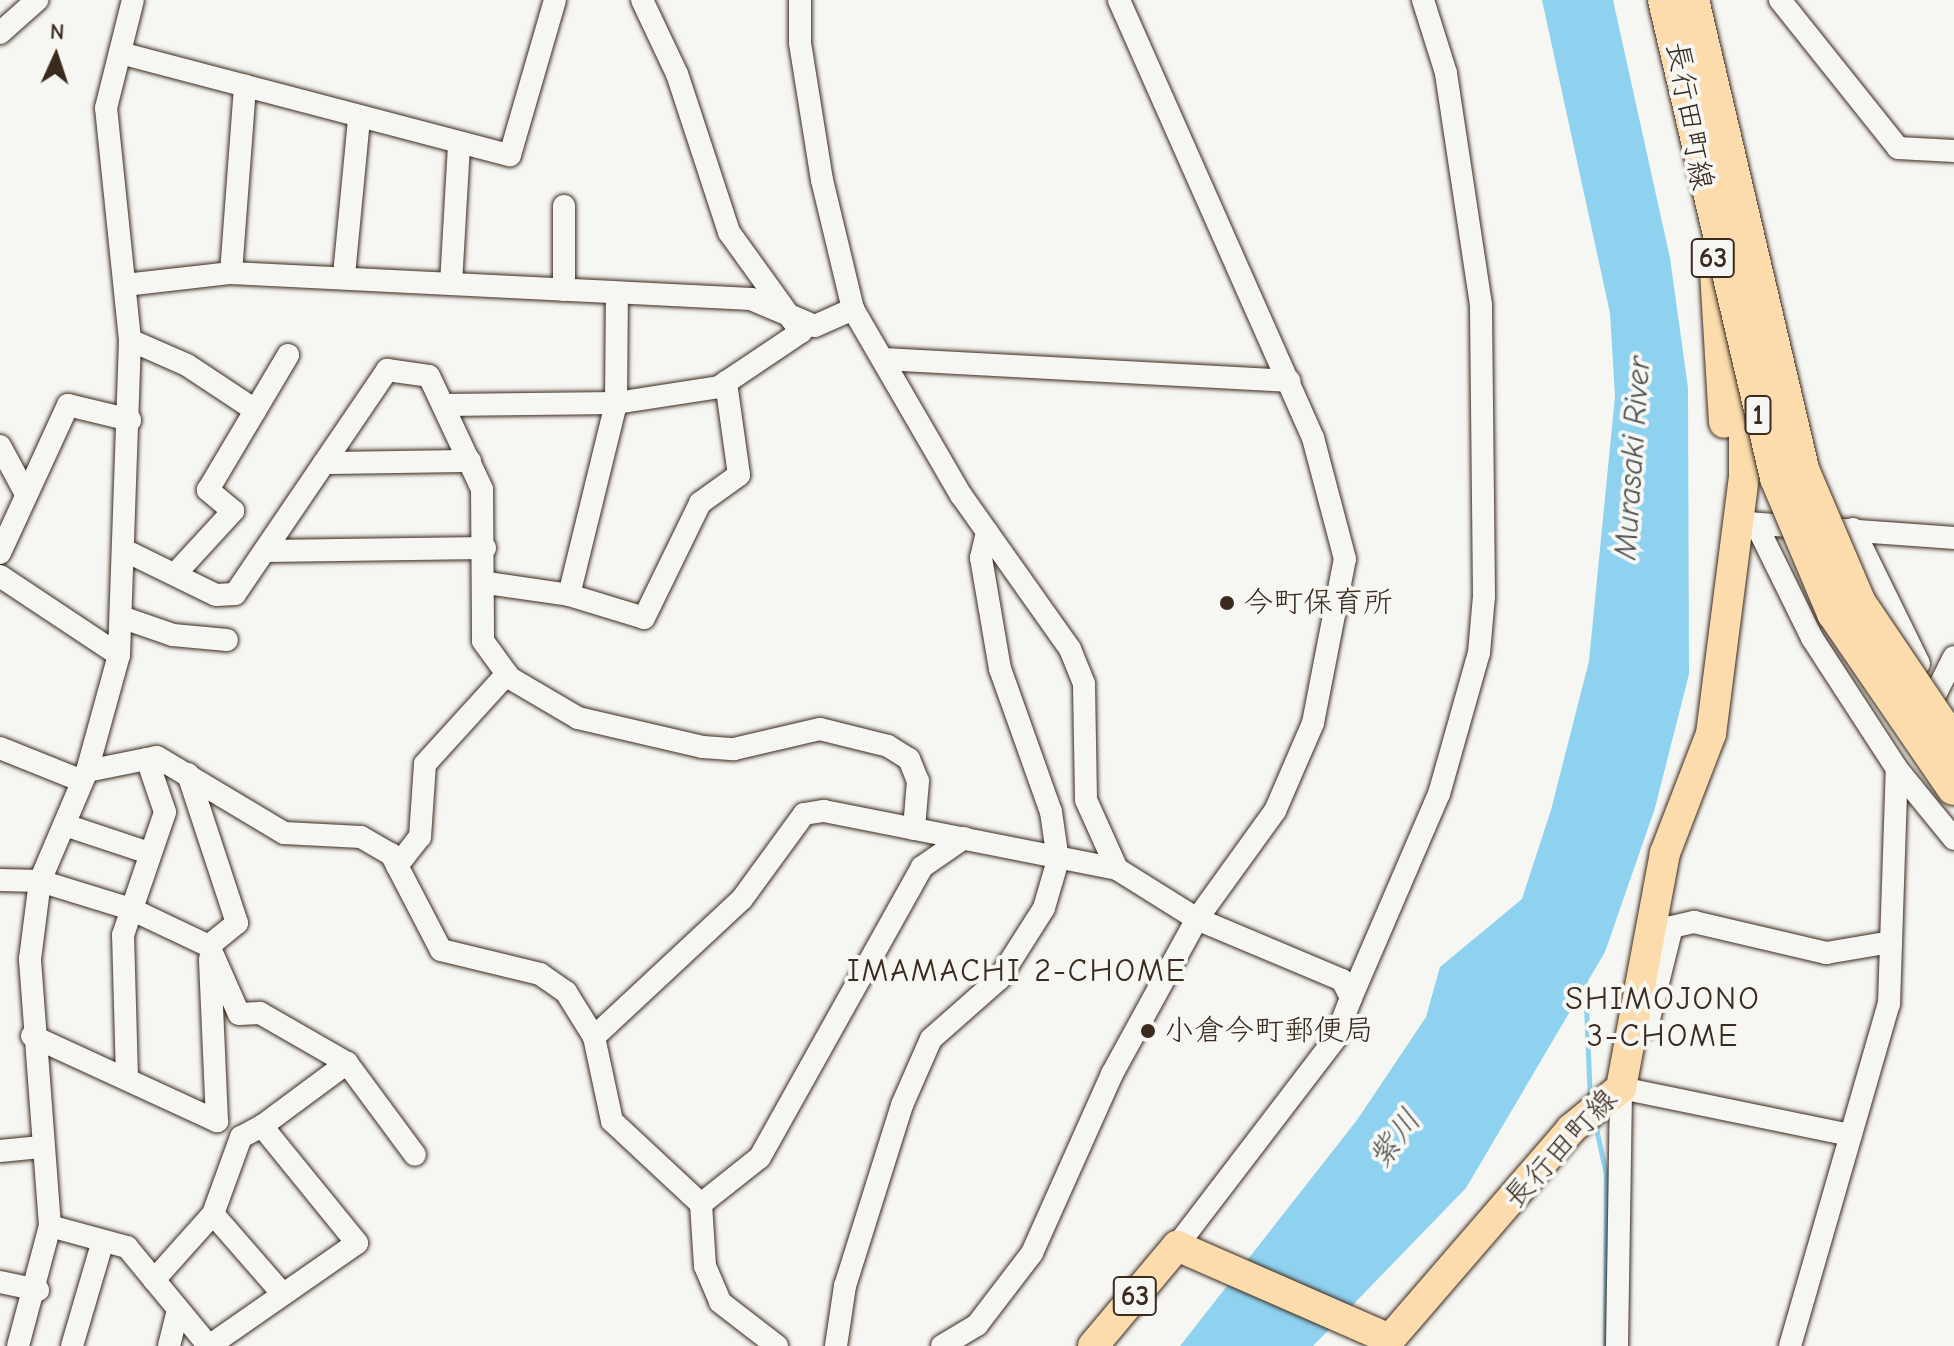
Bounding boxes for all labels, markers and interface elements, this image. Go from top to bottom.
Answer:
north arrow [16,16,96,96]
text: N [49,19,65,45]
street label: 長行田町線 [1658,39,1720,193]
road number: 63 [1689,234,1737,282]
water label: Murasaki River [1607,355,1659,561]
road number: 1 [1744,391,1772,439]
place label: 今町保育所 [1243,585,1393,621]
marker: 今町保育所 [1218,594,1236,612]
district label: IMAMACHI 2-CHOME [847,952,1187,990]
district label: SHIMOJONO 3-CHOME [1565,981,1761,1056]
place label: 小倉今町郵便局 [1164,1013,1374,1049]
marker: 小倉今町郵便局 [1139,1022,1157,1040]
street label: 長行田町線 [1497,1082,1625,1216]
water label: 紫川 [1360,1102,1430,1176]
road number: 63 [1111,1272,1159,1320]

